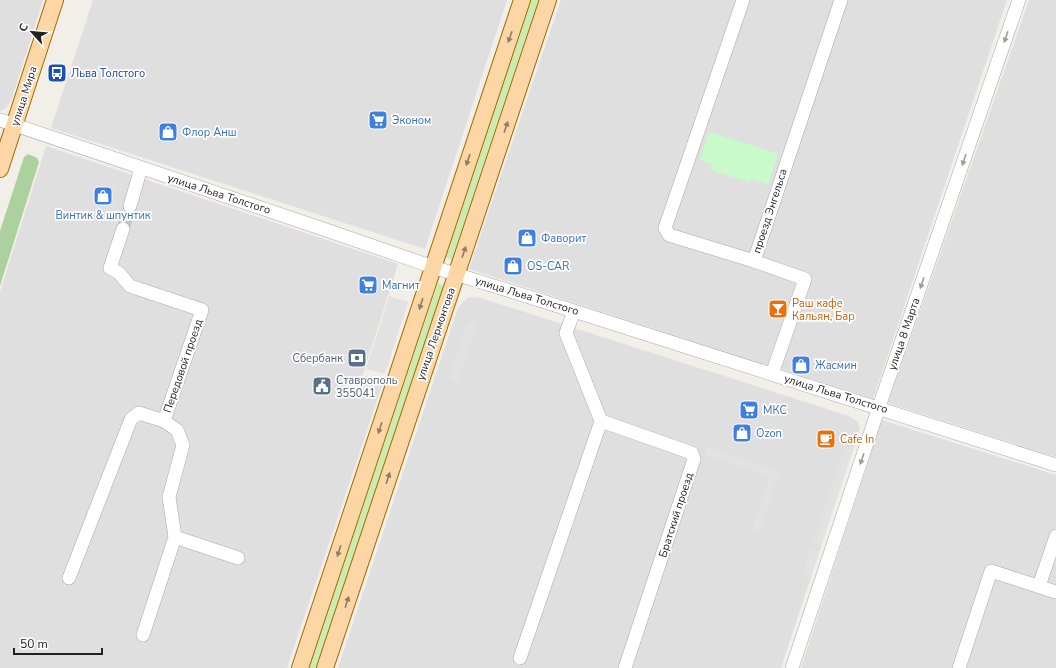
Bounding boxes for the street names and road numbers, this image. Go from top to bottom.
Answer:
street label: улица Мира [7,64,41,128]
street label: проезд Энгельса [749,167,791,255]
street label: улица Льва Толстого [165,170,273,218]
street label: улица Льва Толстого [473,273,581,319]
street label: улица Лермонтова [413,286,459,382]
street label: улица 8 Марта [885,296,923,372]
street label: Передовой проезд [160,317,206,415]
street label: улица Льва Толстого [782,371,890,417]
street label: Братский проезд [655,470,697,559]

